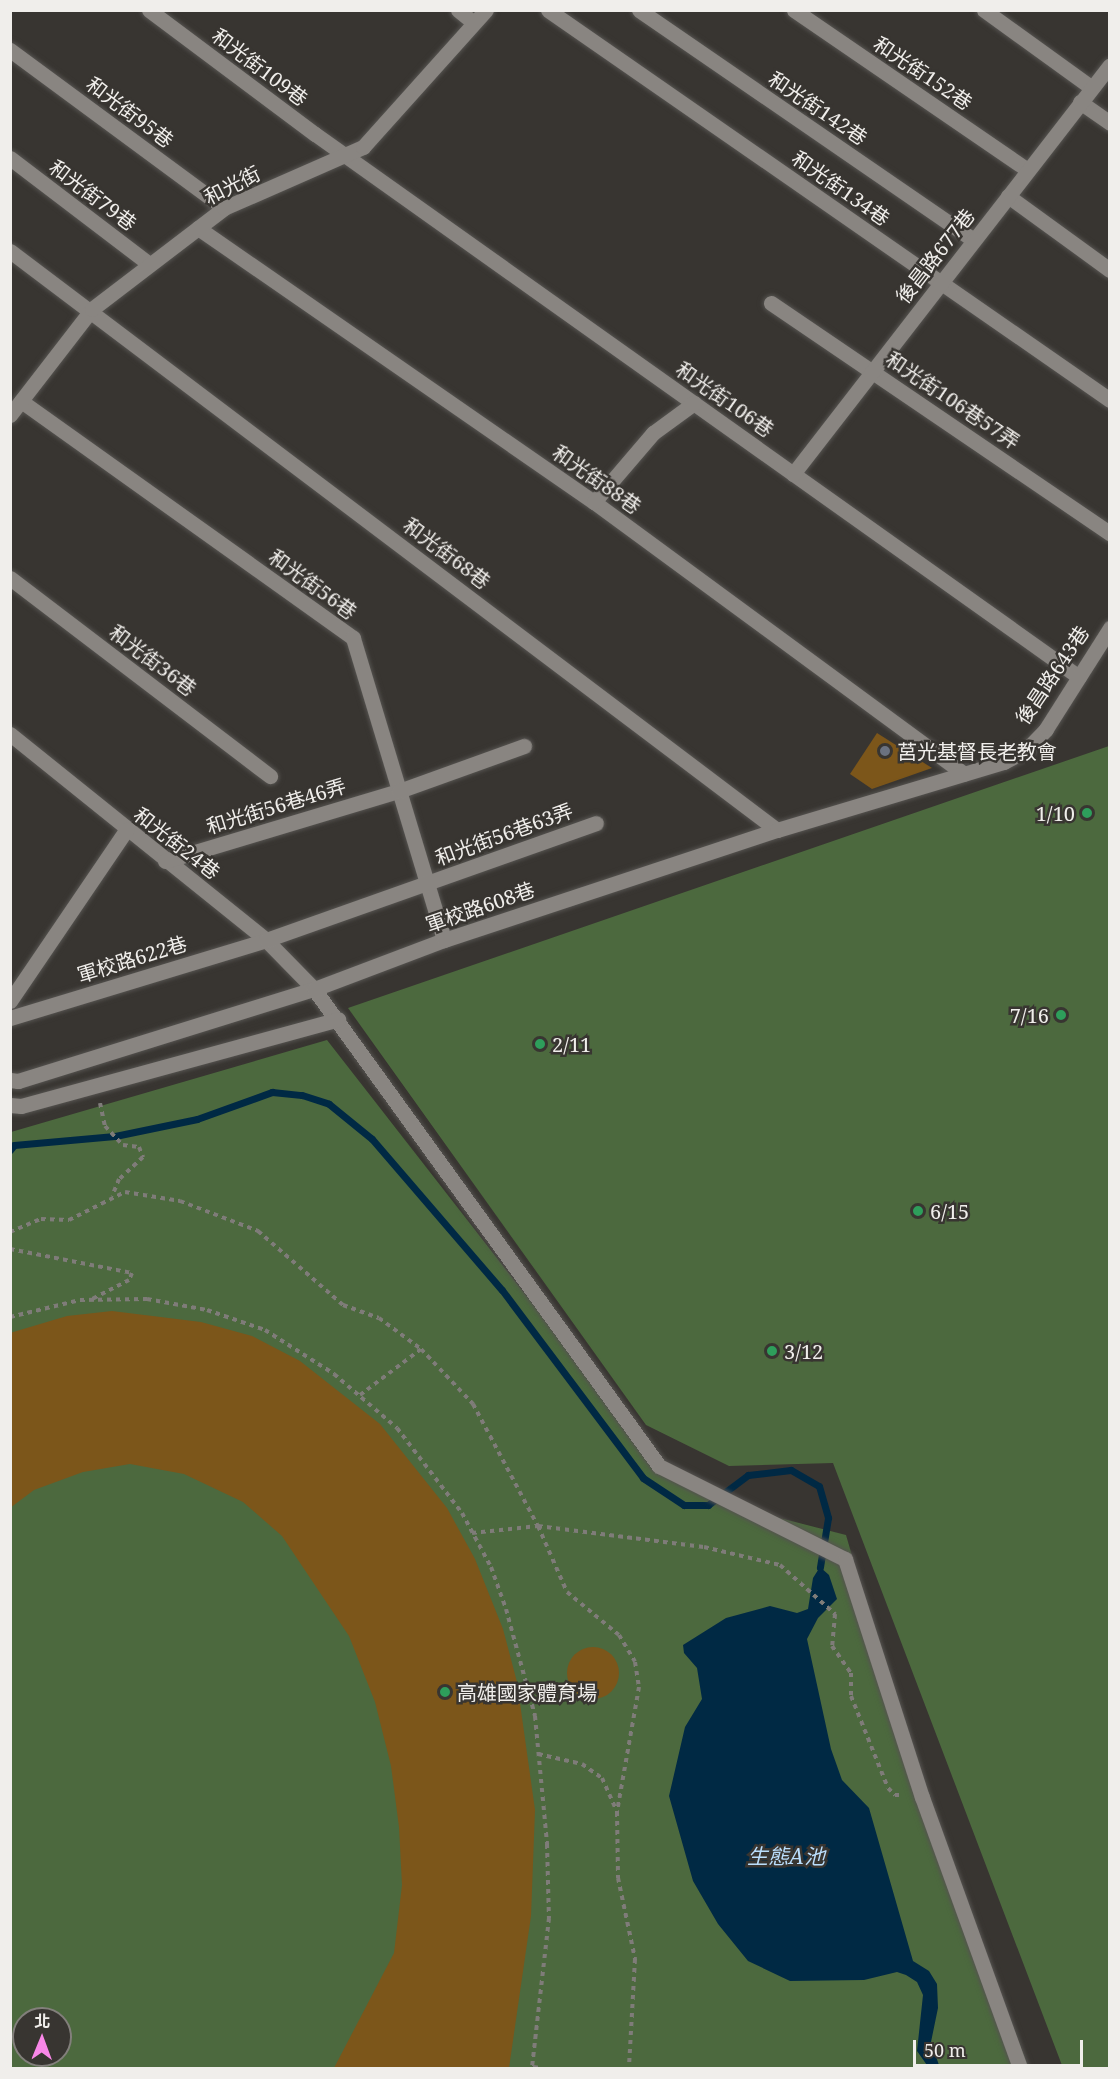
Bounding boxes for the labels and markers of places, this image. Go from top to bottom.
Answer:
place label: 莒光基督長老教會 [897,739,1057,763]
marker: 莒光基督長老教會 [878,744,892,758]
place label: 1/10 [1036,801,1075,825]
marker: 1/10 [1080,806,1094,820]
place label: 7/16 [1010,1003,1049,1027]
marker: 7/16 [1054,1008,1068,1022]
place label: 2/11 [552,1032,591,1056]
marker: 2/11 [533,1037,547,1051]
place label: 6/15 [930,1199,969,1223]
marker: 6/15 [911,1204,925,1218]
place label: 3/12 [784,1339,823,1363]
marker: 3/12 [765,1344,779,1358]
place label: 高雄國家體育場 [457,1680,597,1704]
marker: 高雄國家體育場 [438,1685,452,1699]

